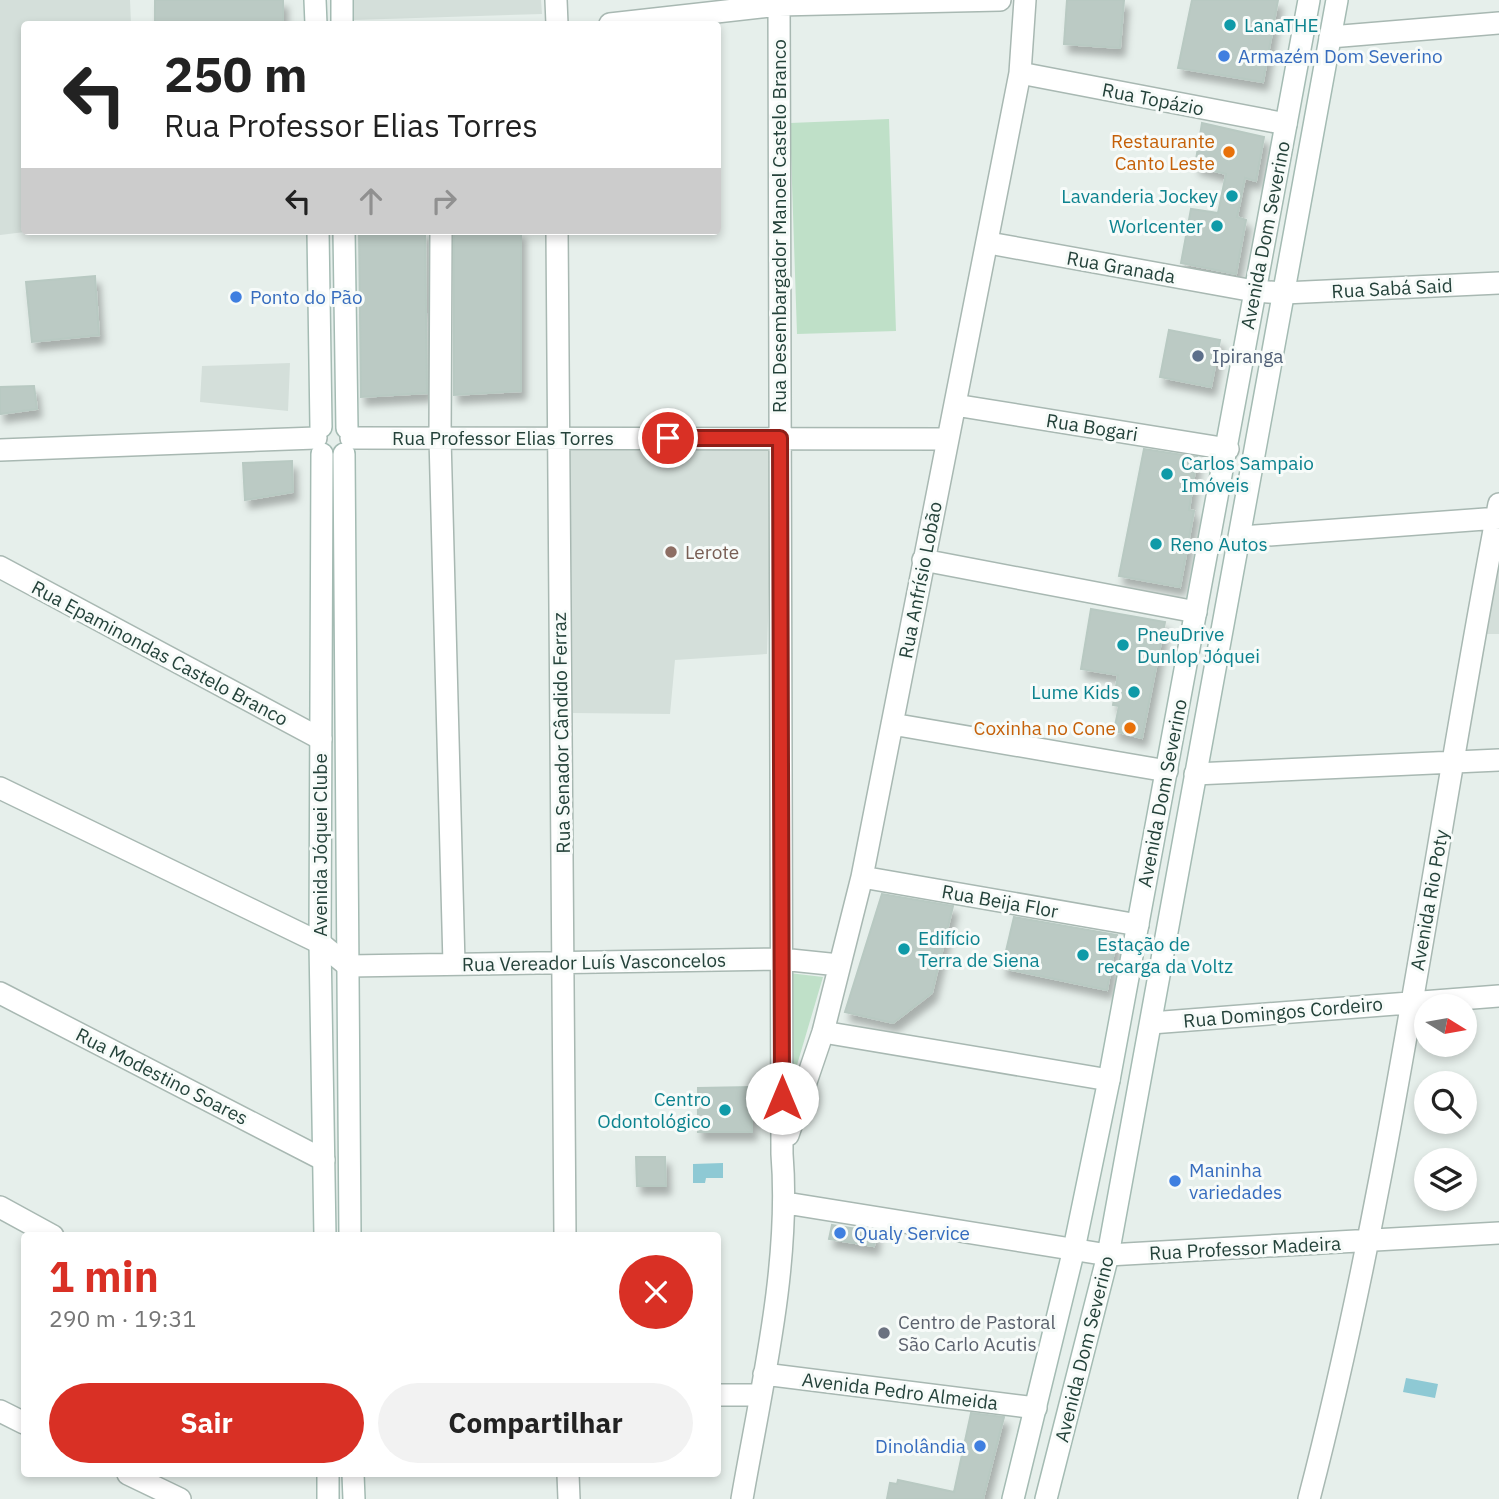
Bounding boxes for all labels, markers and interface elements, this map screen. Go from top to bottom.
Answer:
place label: LanaTHE [1244,13,1319,37]
marker: LanaTHE [1222,17,1238,33]
street label: Rua Desembargador Manoel Castelo Branco [767,39,791,413]
text: 250 m [164,42,308,105]
place label: Armazém Dom Severino [1238,44,1443,68]
marker: Armazém Dom Severino [1216,48,1232,64]
icon: left [49,49,140,140]
street label: Rua Topázio [1100,77,1206,121]
text: Rua Professor Elias Torres [164,104,538,146]
place label: Restaurante Canto Leste [1111,129,1215,175]
street label: Avenida Dom Severino [1235,139,1295,331]
marker: Restaurante Canto Leste [1221,144,1237,160]
icon: left [279,182,317,220]
icon: ahead [352,182,390,220]
icon: right [425,182,463,220]
place label: Lavanderia Jockey [1061,184,1219,208]
marker: Lavanderia Jockey [1224,188,1240,204]
place label: Worlcenter [1109,214,1203,238]
marker: Worlcenter [1209,218,1225,234]
street label: Rua Granada [1065,246,1177,288]
street label: Rua Sabá Said [1331,273,1453,303]
place label: Ponto do Pão [250,285,363,309]
marker: Ponto do Pão [228,289,244,305]
place label: Ipiranga [1212,344,1283,368]
marker: Ipiranga [1190,348,1206,364]
pin [638,408,698,468]
street label: Rua Bogari [1044,408,1140,446]
icon: arrive [649,419,687,457]
street label: Rua Professor Elias Torres [392,426,614,450]
place label: Carlos Sampaio Imóveis [1181,451,1314,497]
marker: Carlos Sampaio Imóveis [1159,466,1175,482]
street label: Rua Anfrísio Lobão [893,500,947,660]
place label: Reno Autos [1170,532,1268,556]
marker: Reno Autos [1148,536,1164,552]
place label: Lerote [685,540,739,564]
marker: Lerote [663,544,679,560]
street label: Rua Epaminondas Castelo Branco [28,575,292,731]
street label: Rua Senador Cândido Ferraz [547,612,575,854]
place label: PneuDrive Dunlop Jóquei [1137,622,1260,668]
marker: PneuDrive Dunlop Jóquei [1115,637,1131,653]
place label: Lume Kids [1031,680,1120,704]
marker: Lume Kids [1126,684,1142,700]
street label: Avenida Dom Severino [1132,697,1192,889]
place label: Coxinha no Cone [974,716,1116,740]
marker: Coxinha no Cone [1122,720,1138,736]
street label: Avenida Jóquei Clube [308,753,332,937]
street label: Avenida Rio Poty [1405,827,1453,972]
street label: Rua Beija Flor [940,879,1060,923]
place label: Edifício Terra de Siena [918,926,1040,972]
place label: Estação de recarga da Voltz [1097,932,1233,978]
marker: Edifício Terra de Siena [896,941,912,957]
marker: Estação de recarga da Voltz [1075,947,1091,963]
street label: Rua Vereador Luís Vasconcelos [462,948,726,976]
street label: Rua Domingos Cordeiro [1182,991,1384,1033]
north arrow [1414,994,1477,1057]
map controls [1414,994,1477,1211]
street label: Rua Modestino Soares [72,1022,252,1130]
position arrow [745,1061,819,1135]
button: search [1414,1071,1477,1134]
place label: Centro Odontológico [597,1087,711,1133]
marker: Centro Odontológico [717,1102,733,1118]
button: layers [1414,1148,1477,1211]
place label: Maninha variedades [1189,1158,1282,1204]
marker: Maninha variedades [1167,1173,1183,1189]
place label: Qualy Service [854,1221,970,1245]
marker: Qualy Service [832,1225,848,1241]
street label: Rua Professor Madeira [1148,1231,1342,1265]
text: 1 min [49,1249,159,1304]
street label: Avenida Dom Severino [1049,1253,1119,1445]
button: close [619,1255,693,1329]
text: 290 m · 19:31 [49,1303,196,1333]
place label: Centro de Pastoral São Carlo Acutis [898,1310,1056,1356]
marker: Centro de Pastoral São Carlo Acutis [876,1325,892,1341]
street label: Avenida Pedro Almeida [801,1367,999,1415]
button: Sair [49,1383,364,1463]
button: Compartilhar [378,1383,693,1463]
place label: Dinolândia [875,1434,966,1458]
marker: Dinolândia [972,1438,988,1454]

